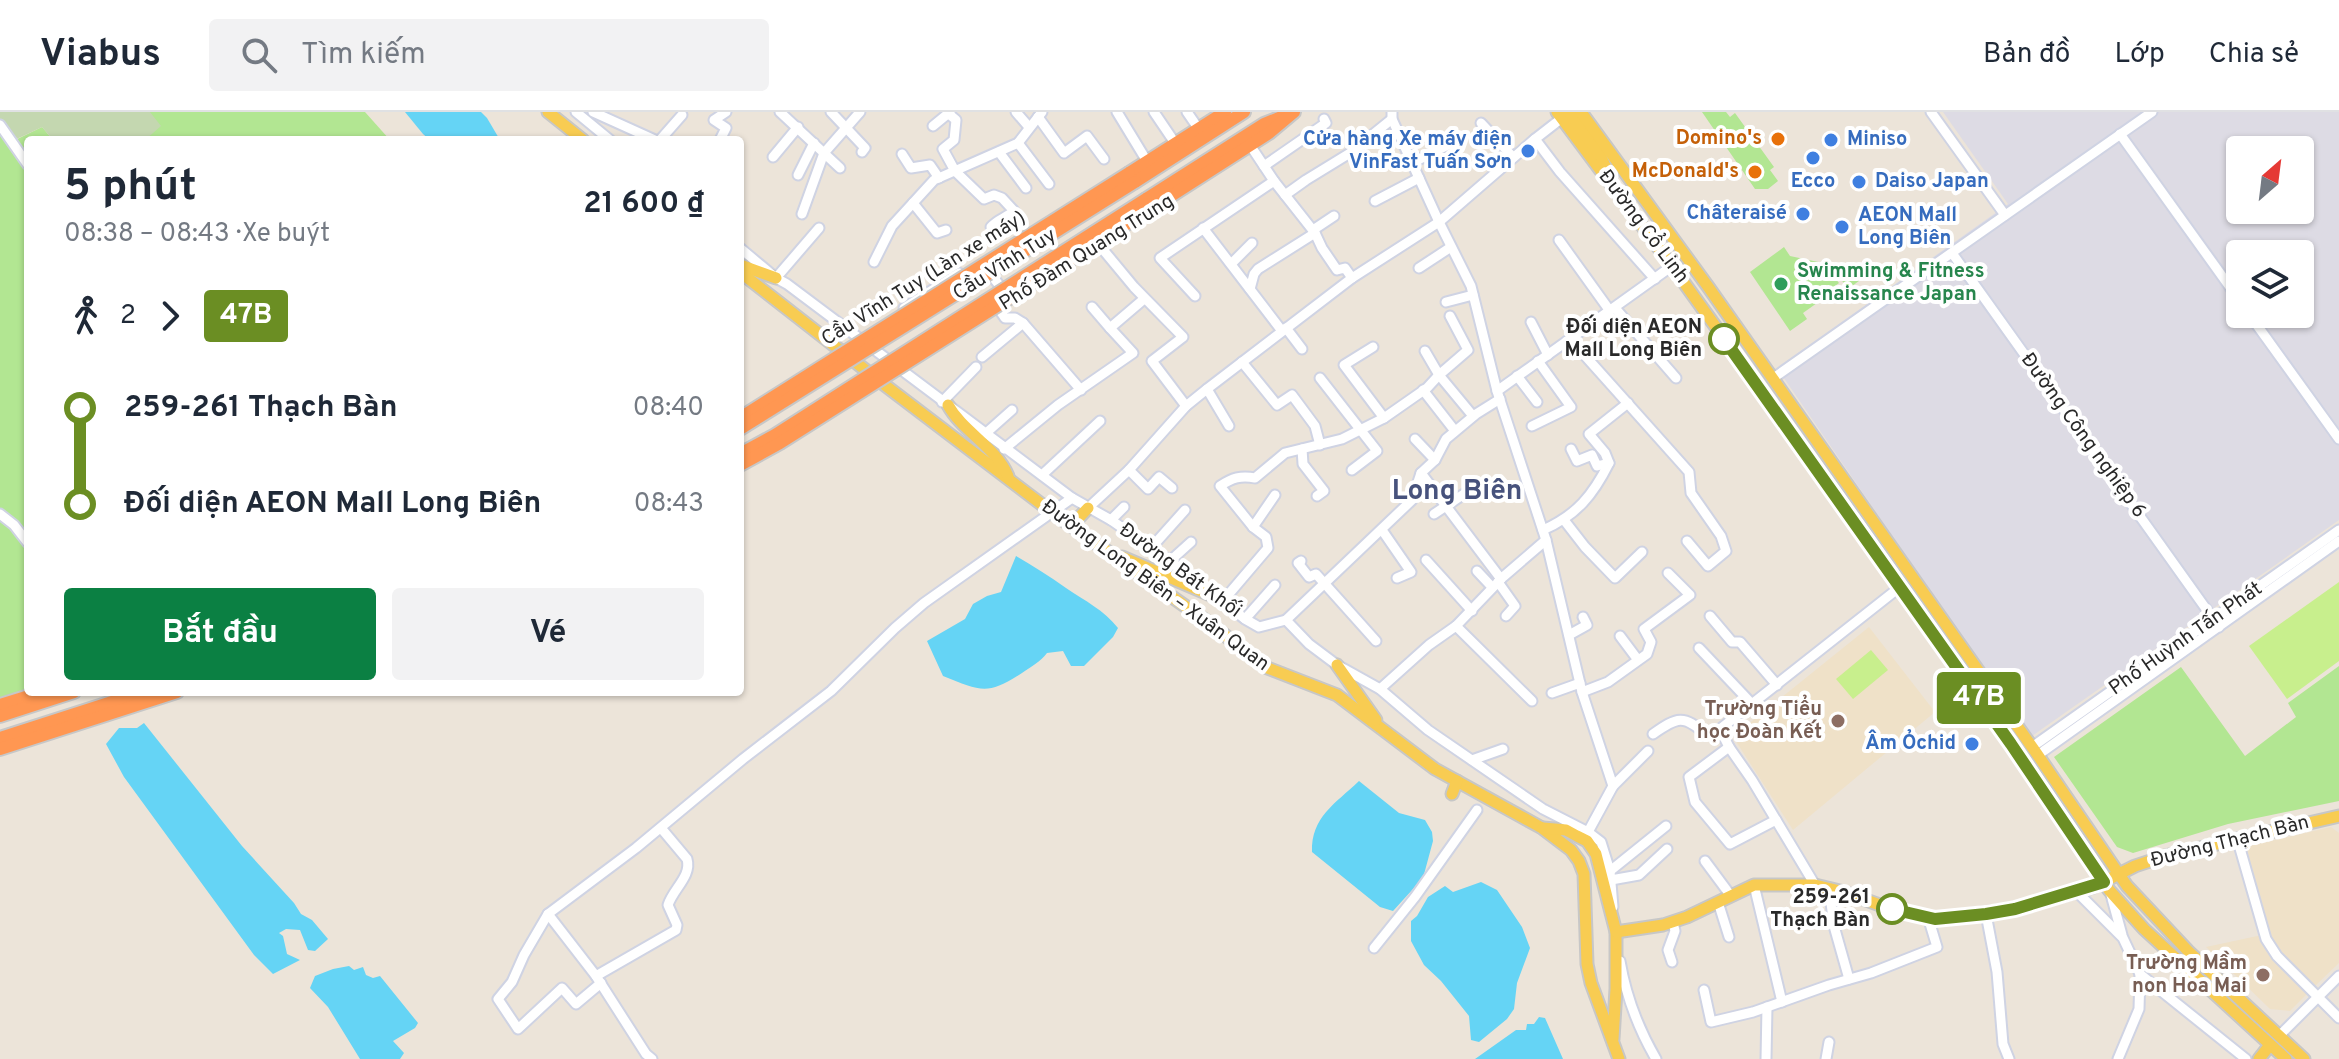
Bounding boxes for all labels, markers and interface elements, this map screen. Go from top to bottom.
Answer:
search box [209,19,769,91]
text: Viabus [40,31,161,80]
icon: search [237,33,281,77]
text: Tìm kiếm [301,37,426,74]
text: Bản đồ [1983,37,2070,73]
text: Lớp [2114,37,2165,73]
text: Chia sẻ [2209,37,2299,73]
place label: Domino's [1676,126,1762,152]
place label: Cửa hàng Xe máy điện VinFast Tuấn Sơn [1303,127,1512,176]
place label: Miniso [1847,127,1907,153]
marker: Domino's [1769,130,1787,148]
marker: Miniso [1822,131,1840,149]
north arrow [2226,136,2314,224]
map controls [2226,136,2314,328]
marker: Cửa hàng Xe máy điện VinFast Tuấn Sơn [1519,142,1537,160]
marker: Ecco [1804,149,1822,167]
place label: McDonald's [1632,159,1739,185]
text: 5 phút [64,160,197,216]
street label: Đường Cổ Linh [1592,163,1697,289]
marker: McDonald's [1746,163,1764,181]
place label: Ecco [1791,169,1835,195]
place label: Daiso Japan [1875,169,1989,195]
marker: Daiso Japan [1850,173,1868,191]
text: 21 600 ₫ [583,186,704,223]
street label: Phố Đàm Quang Trung [994,188,1179,317]
place label: Châteraisé [1687,201,1787,227]
place label: AEON Mall Long Biên [1858,203,1957,252]
street label: Cầu Vĩnh Tuy (Làn xe máy) [816,205,1031,353]
marker: Châteraisé [1794,205,1812,223]
text: 08:38 – 08:43 · Xe buýt [64,218,330,251]
marker: AEON Mall Long Biên [1833,218,1851,236]
street label: Cầu Vĩnh Tuy [948,222,1062,307]
button: layers [2226,240,2314,328]
place label: Swimming & Fitness Renaissance Japan [1797,259,1985,308]
marker: Swimming & Fitness Renaissance Japan [1772,275,1790,293]
icon: walk [64,294,108,338]
icon: forward [148,294,192,338]
text: 47B [220,298,272,334]
text: 2 [120,300,136,333]
place label: Đối diện AEON Mall Long Biên [1565,314,1702,364]
marker: Đối diện AEON Mall Long Biên [1709,324,1739,354]
street label: Đường Công nghiệp 6 [2014,348,2152,524]
text: 259-261 Thạch Bàn [124,390,397,427]
text: 08:40 [633,392,704,425]
district label: Long Biên [1392,474,1522,510]
text: Đối diện AEON Mall Long Biên [124,486,541,523]
text: 08:43 [634,488,704,521]
street label: Đường Long Biên – Xuân Quan [1036,494,1274,678]
street label: Đường Bát Khối [1114,517,1247,624]
street label: Phố Huỳnh Tấn Phát [2104,575,2268,702]
button: Bắt đầu [64,588,376,680]
button: Vé [392,588,704,680]
line badge: 47B [1933,672,2025,724]
text: 47B [1953,680,2005,716]
place label: Trường Tiểu học Đoàn Kết [1697,694,1822,746]
marker: Trường Tiểu học Đoàn Kết [1829,712,1847,730]
place label: Âm Ỏchid [1865,729,1956,757]
marker: Âm Ỏchid [1963,735,1981,753]
street label: Đường Thạch Bàn [2148,810,2312,874]
place label: 259-261 Thạch Bàn [1770,885,1870,934]
marker: 259-261 Thạch Bàn [1877,894,1907,924]
place label: Trường Mầm non Hoa Mai [2126,950,2247,1000]
marker: Trường Mầm non Hoa Mai [2254,966,2272,984]

